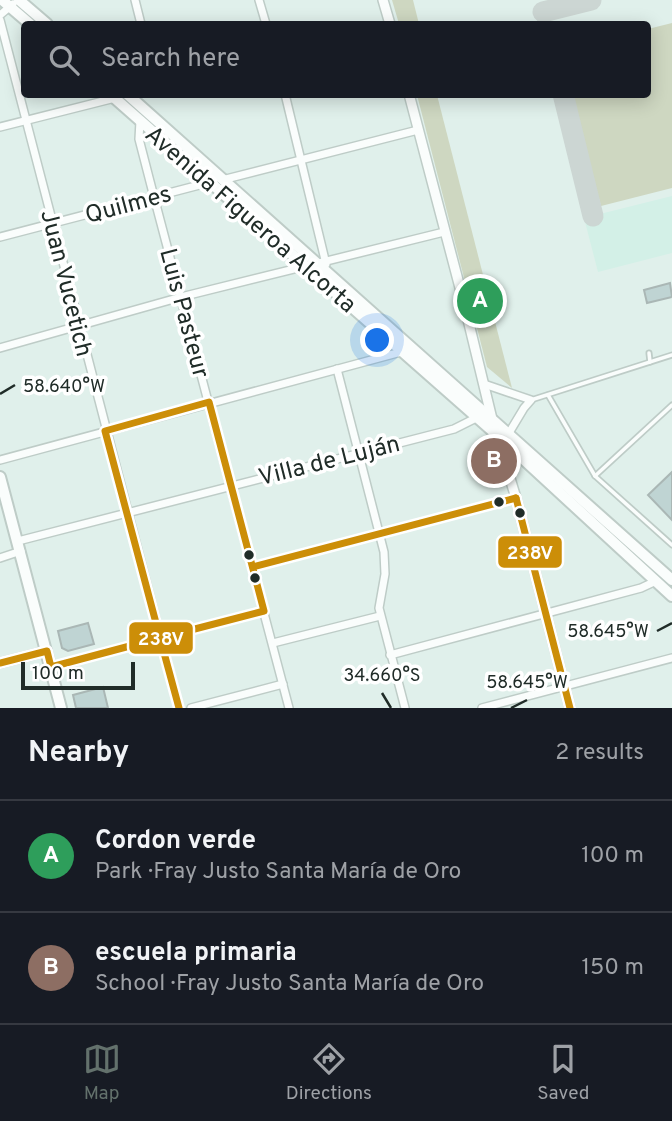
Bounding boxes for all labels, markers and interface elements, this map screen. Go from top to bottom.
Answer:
search box [21,21,651,98]
icon: search [45,41,83,79]
text: Search here [101,43,240,76]
street label: Avenida Figueroa Alcorta [138,120,362,321]
street label: Quilmes [82,180,175,232]
street label: Juan Vucetich [32,207,98,360]
street label: Luis Pasteur [151,245,215,382]
pin: A [457,275,503,327]
your location [360,323,394,357]
text: 58.640°W [23,376,105,399]
street label: Villa de Luján [256,430,403,494]
pin: B [471,435,517,487]
unlabelled marker [492,495,506,509]
unlabelled marker [513,506,527,520]
line badge: 238V [497,535,563,569]
text: 238V [507,542,553,566]
unlabelled marker [242,548,256,562]
unlabelled marker [248,571,262,585]
line badge: 238V [128,621,194,655]
text: 58.645°W [567,621,649,644]
text: 238V [138,628,184,652]
scale bar [21,659,135,691]
text: 100 m [32,662,84,686]
text: 34.660°S [343,665,421,688]
text: 58.645°W [486,672,568,695]
text: Nearby [28,735,129,772]
text: 2 results [555,739,644,768]
text: Cordon verde [95,825,256,858]
text: A [43,842,59,871]
text: 100 m [581,842,644,871]
text: Park · Fray Justo Santa María de Oro [95,858,461,887]
text: escuela primaria [95,937,297,970]
text: B [43,954,59,983]
text: 150 m [582,954,644,983]
text: School · Fray Justo Santa María de Oro [95,970,484,999]
tab: Map [83,1040,121,1106]
tab: Directions [286,1040,372,1106]
tab: Saved [537,1040,589,1106]

